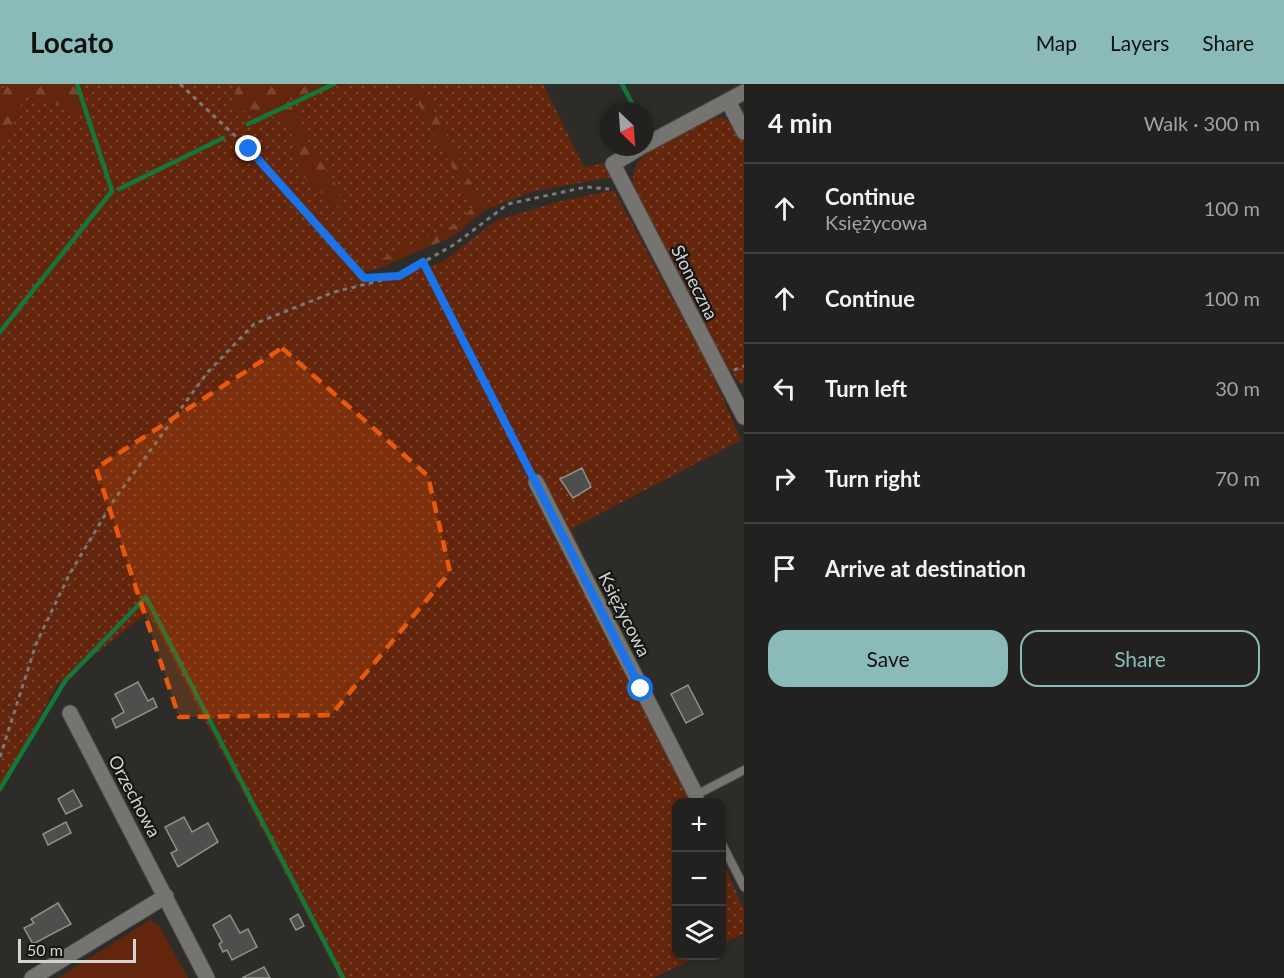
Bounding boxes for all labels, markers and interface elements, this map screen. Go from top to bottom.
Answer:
text: Locato [30,25,114,59]
text: Map [1036,30,1077,55]
text: Layers [1110,30,1169,55]
text: Share [1202,30,1254,55]
north arrow [600,102,654,156]
text: 4 min [768,107,832,139]
text: Walk · 300 m [1144,111,1260,135]
route end [235,135,261,161]
text: Continue [825,183,915,210]
icon: ahead [768,192,801,225]
text: 100 m [1204,196,1260,220]
text: Księżycowa [825,210,927,234]
street label: Słoneczna [667,241,723,323]
icon: ahead [768,282,801,315]
text: Continue [825,285,915,312]
text: 100 m [1204,286,1260,310]
icon: left [768,372,801,405]
text: Turn left [825,375,907,402]
text: 30 m [1215,376,1260,400]
icon: right [768,462,801,495]
text: Turn right [825,465,920,492]
text: 70 m [1215,466,1260,490]
icon: arrive [768,552,801,585]
text: Arrive at destination [825,555,1026,582]
street label: Księżycowa [594,568,656,660]
button: Save [768,630,1008,687]
button: Share [1020,630,1260,687]
route start [627,675,653,701]
street label: Orzechowa [104,751,166,841]
map controls [672,798,726,960]
button: + [672,798,726,852]
button: − [672,852,726,906]
button: layers [672,906,726,960]
scale bar [18,936,136,964]
text: 50 m [27,940,63,959]

